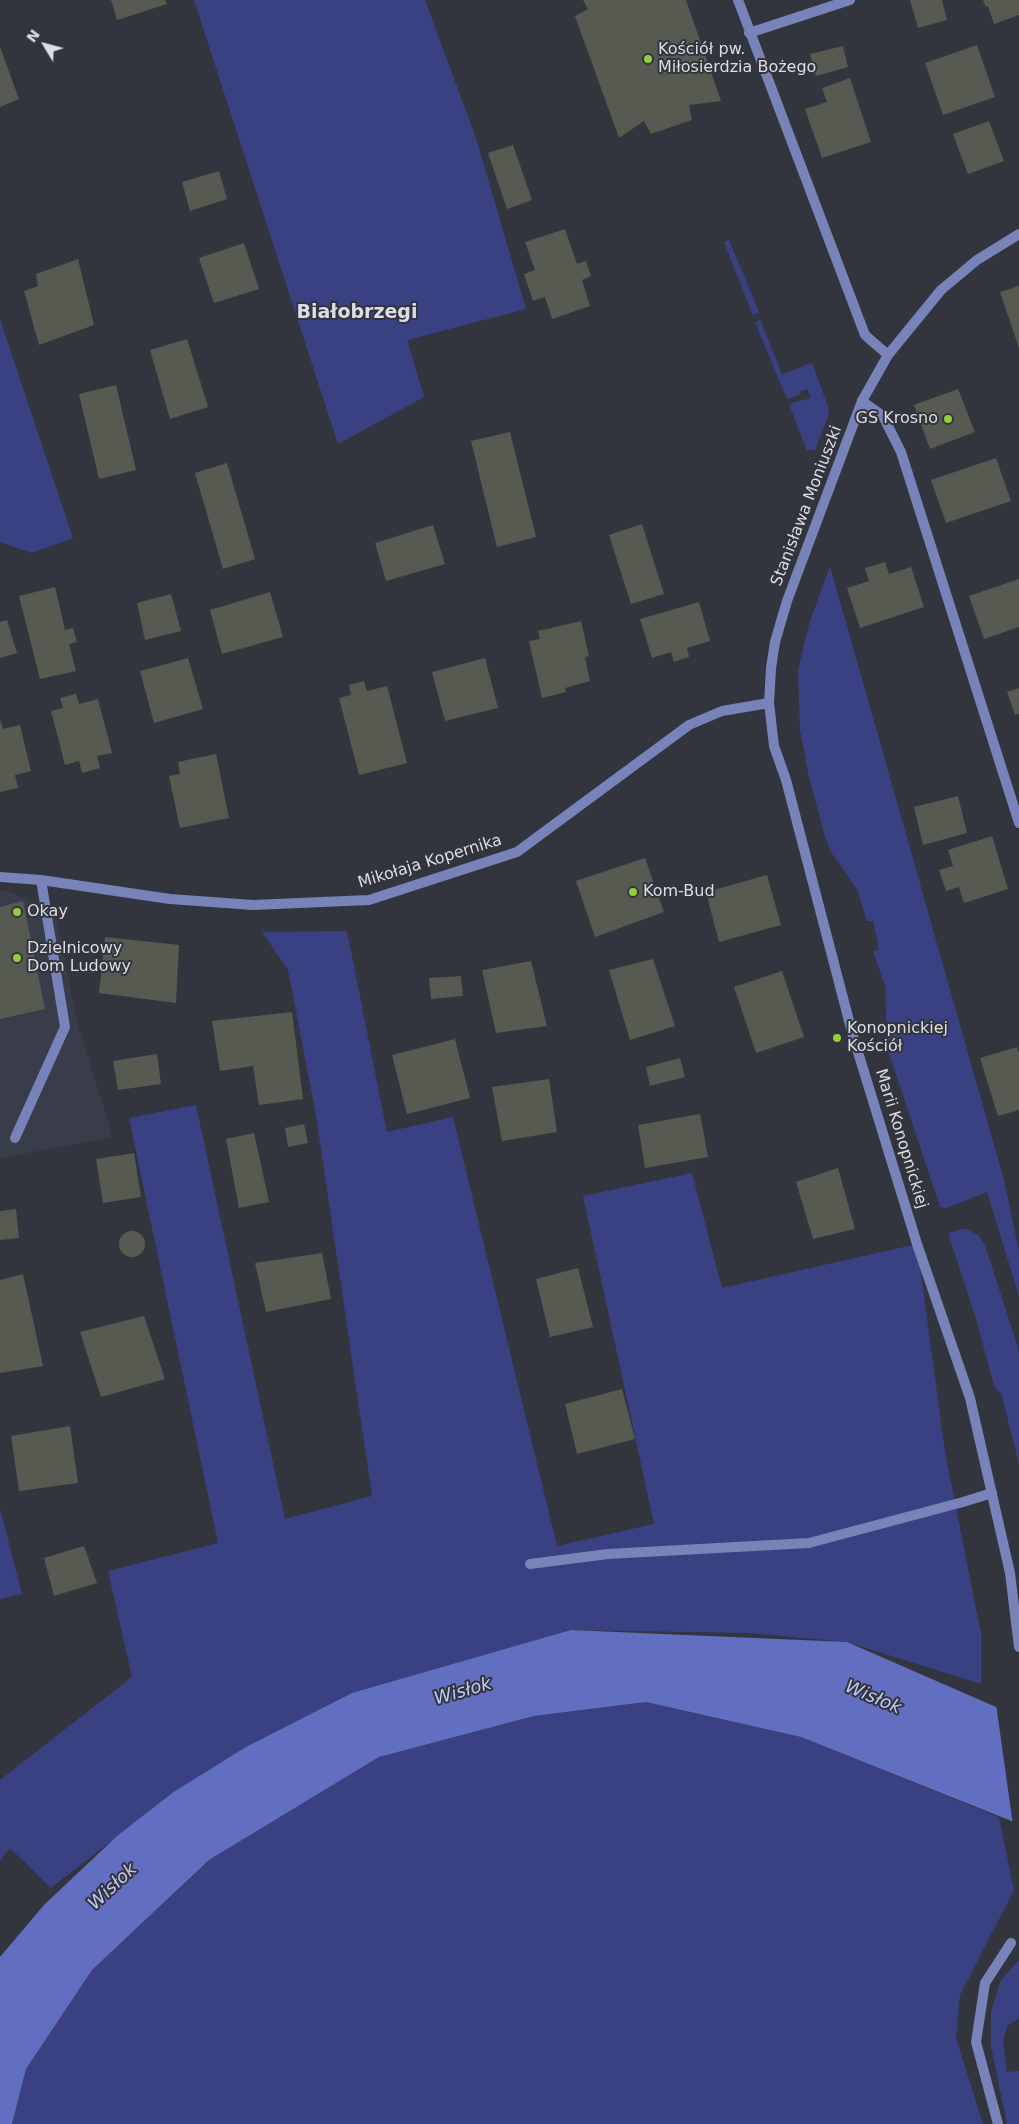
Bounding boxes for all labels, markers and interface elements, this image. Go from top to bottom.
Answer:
north arrow [20,20,70,70]
text: N [23,26,43,45]
place label: Kościół pw. Miłosierdzia Bożego [658,40,816,78]
marker: Kościół pw. Miłosierdzia Bożego [642,53,654,65]
district label: Białobrzegi [297,302,417,324]
place label: GS Krosno [856,409,938,429]
marker: GS Krosno [942,413,954,425]
street label: Stanisława Moniuszki [768,423,846,589]
street label: Mikołaja Kopernika [356,831,504,893]
place label: Kom-Bud [643,882,715,902]
marker: Kom-Bud [627,886,639,898]
place label: Okay [27,902,68,922]
marker: Okay [11,906,23,918]
place label: Dzielnicowy Dom Ludowy [27,939,131,977]
marker: Dzielnicowy Dom Ludowy [11,952,23,964]
place label: Konopnickiej Kościół [847,1019,948,1057]
marker: Konopnickiej Kościół [831,1032,843,1044]
street label: Marii Konopnickiej [871,1067,931,1211]
water label: Wisłok [432,1674,494,1710]
water label: Wisłok [842,1677,904,1719]
water label: Wisłok [84,1859,142,1915]

